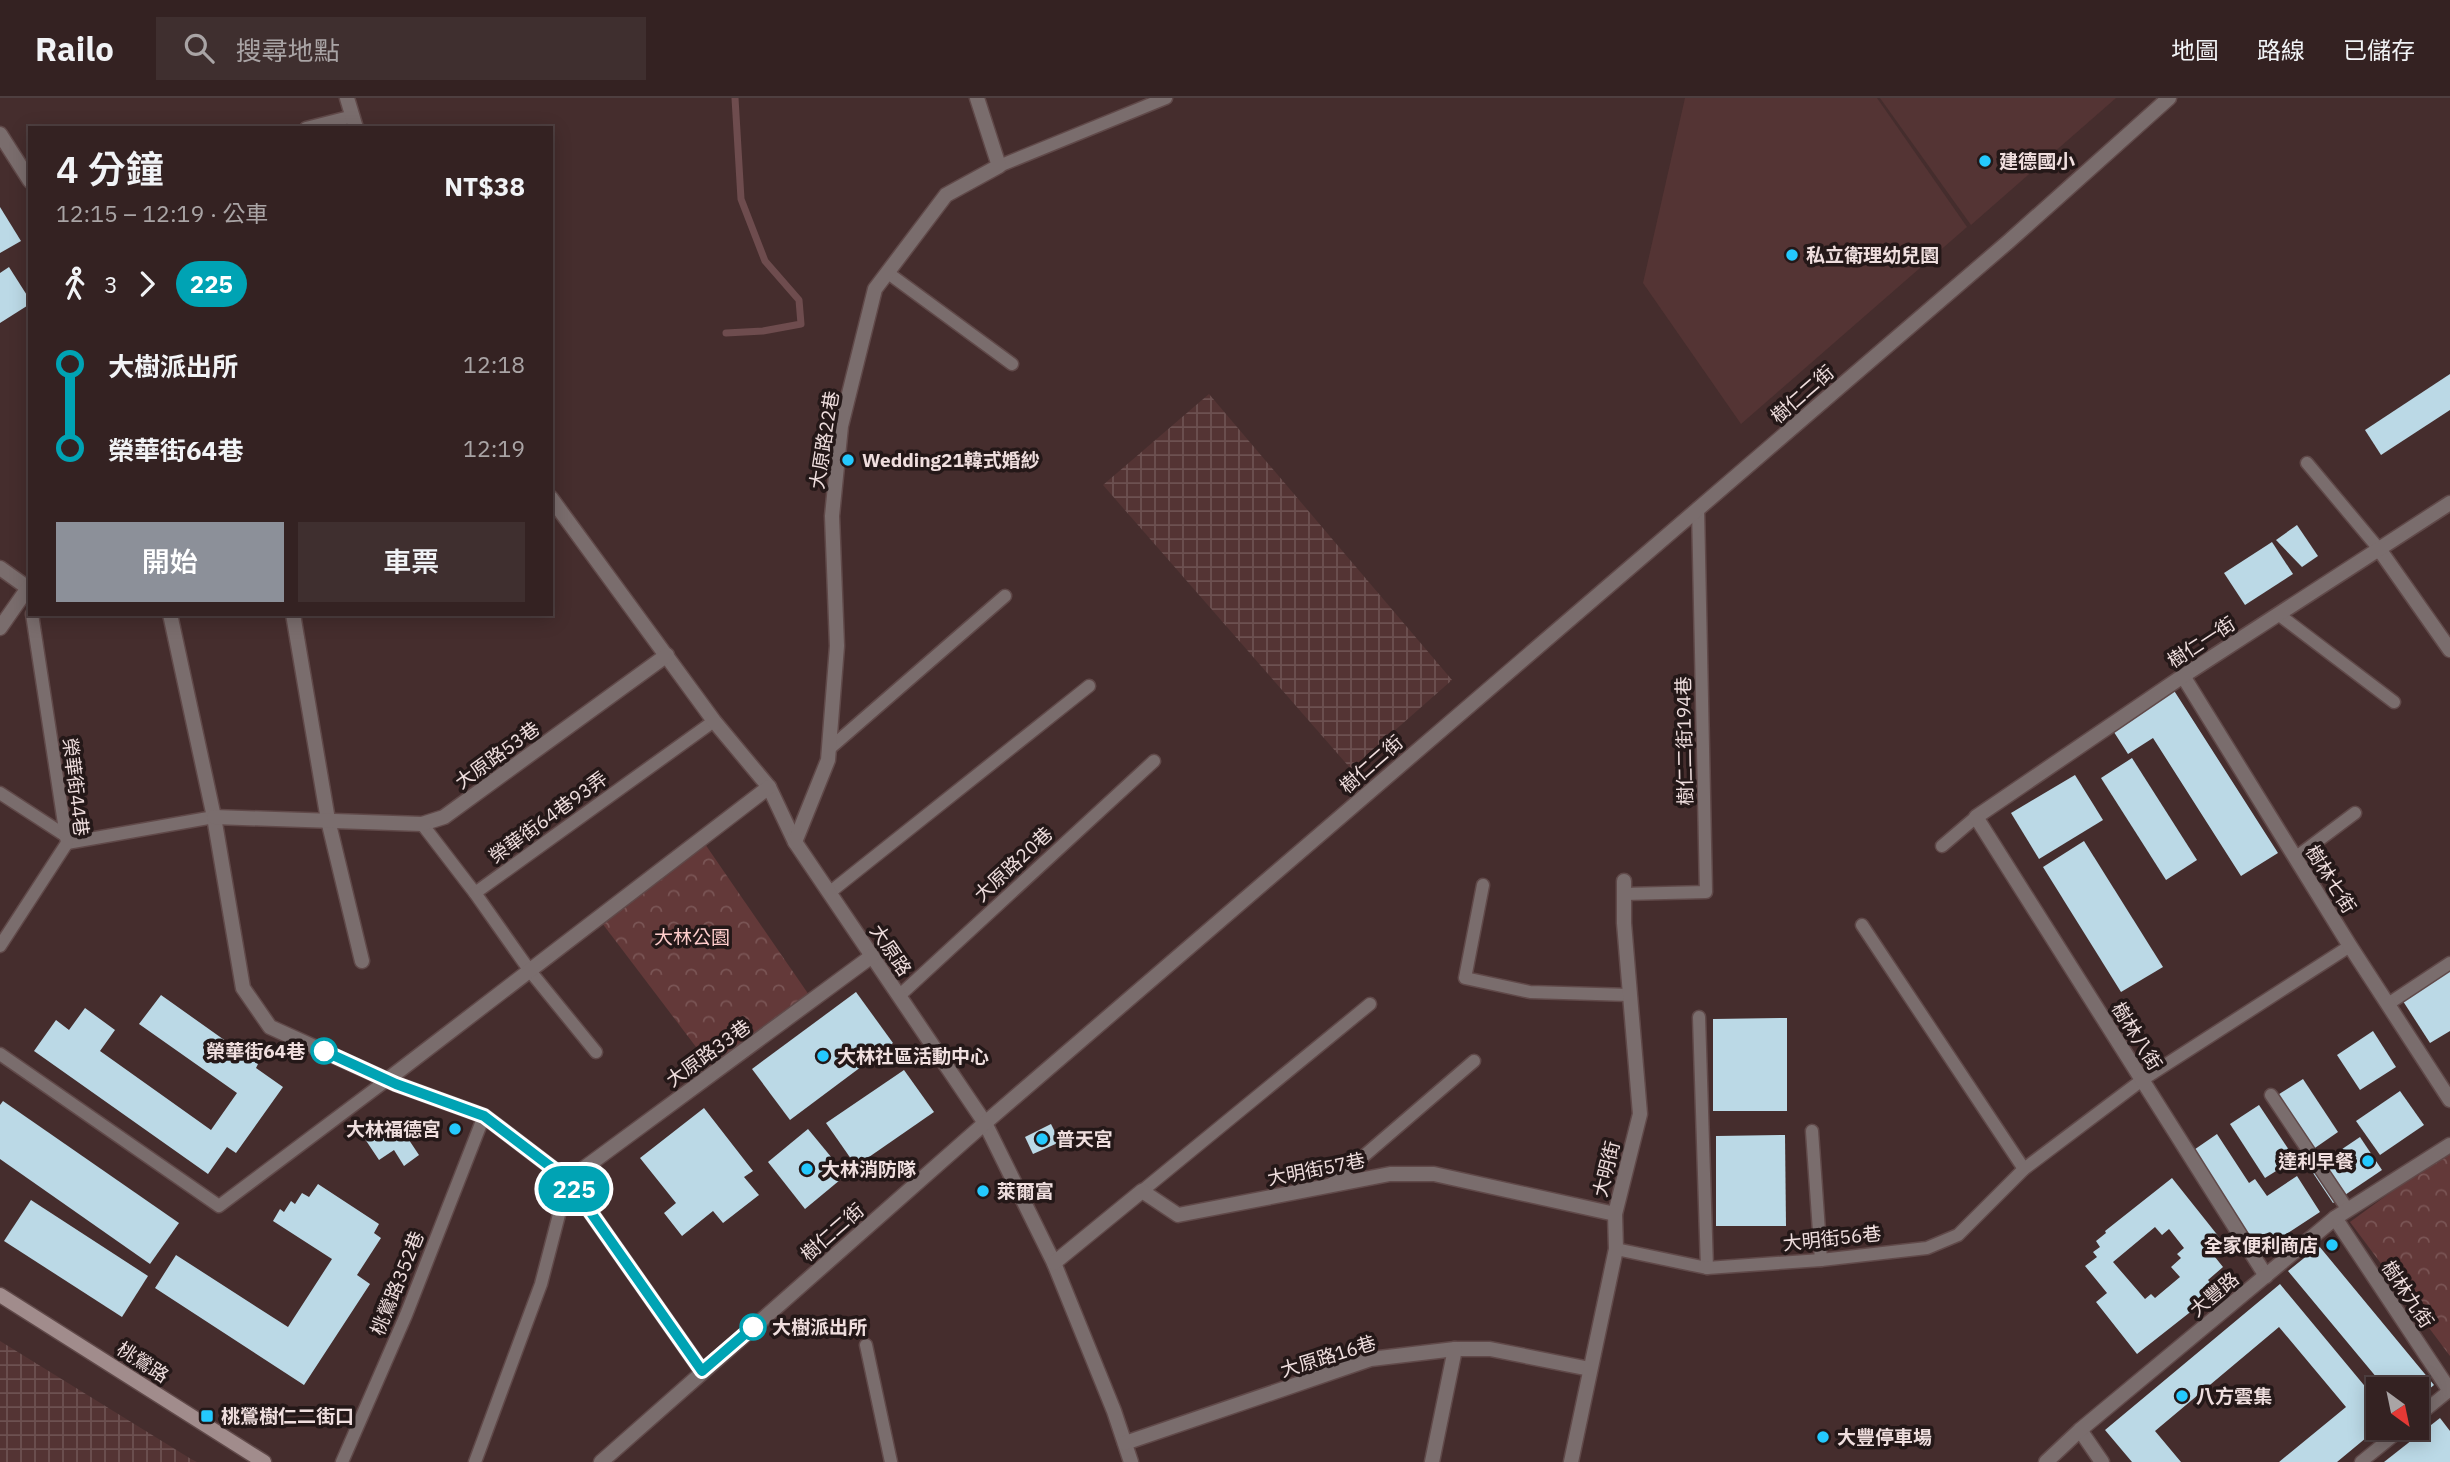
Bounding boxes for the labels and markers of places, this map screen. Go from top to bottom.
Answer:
place label: 建德國小 [1999,149,2075,173]
marker: 建德國小 [1977,153,1993,169]
place label: 私立衛理幼兒園 [1806,243,1939,267]
marker: 私立衛理幼兒園 [1784,247,1800,263]
place label: Wedding21韓式婚紗 [862,448,1040,472]
marker: Wedding21韓式婚紗 [840,452,856,468]
marker: 榮華街64巷 [311,1038,337,1064]
place label: 榮華街64巷 [206,1039,306,1063]
place label: 大林社區活動中心 [837,1044,989,1068]
marker: 大林社區活動中心 [815,1048,831,1064]
place label: 大林福德宮 [346,1117,441,1141]
marker: 大林福德宮 [447,1121,463,1137]
place label: 普天宮 [1056,1127,1113,1151]
marker: 普天宮 [1034,1131,1050,1147]
place label: 達利早餐 [2278,1149,2354,1173]
marker: 達利早餐 [2360,1153,2376,1169]
place label: 大林消防隊 [821,1157,916,1181]
marker: 大林消防隊 [799,1161,815,1177]
place label: 萊爾富 [997,1179,1054,1203]
marker: 萊爾富 [975,1183,991,1199]
place label: 全家便利商店 [2204,1233,2318,1257]
marker: 全家便利商店 [2324,1237,2340,1253]
marker: 大樹派出所 [740,1314,766,1340]
place label: 大樹派出所 [772,1315,867,1339]
place label: 八方雲集 [2196,1384,2272,1408]
marker: 八方雲集 [2174,1388,2190,1404]
place label: 桃鶯樹仁二街口 [221,1404,354,1428]
marker: 桃鶯樹仁二街口 [199,1408,215,1424]
place label: 大豐停車場 [1837,1425,1932,1449]
marker: 大豐停車場 [1815,1429,1831,1445]

